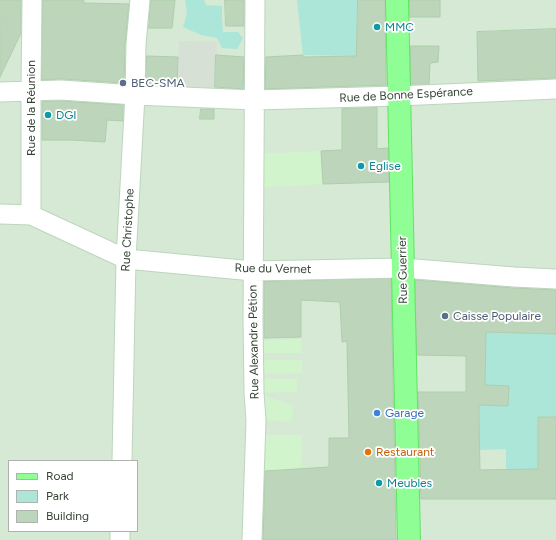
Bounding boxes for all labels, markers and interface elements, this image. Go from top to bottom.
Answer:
place label: MMC [385,20,414,34]
marker: MMC [372,22,382,32]
street label: Rue de la Réunion [24,60,38,156]
place label: BEC-SMA [131,76,185,90]
marker: BEC-SMA [118,78,128,88]
street label: Rue de Bonne Espérance [339,84,473,106]
place label: DGI [56,108,76,122]
marker: DGI [43,110,53,120]
place label: Eglise [369,159,401,173]
marker: Eglise [356,161,366,171]
street label: Rue Christophe [119,188,137,272]
street label: Rue Guerrier [395,236,411,304]
street label: Rue du Vernet [235,261,311,277]
street label: Rue Alexandre Pétion [246,285,262,399]
place label: Caisse Populaire [453,309,541,323]
marker: Caisse Populaire [440,311,450,321]
place label: Garage [385,406,424,420]
marker: Garage [372,408,382,418]
place label: Restaurant [376,445,434,459]
marker: Restaurant [363,447,373,457]
legend [8,460,138,532]
text: Road [46,469,74,483]
place label: Meubles [387,476,432,490]
marker: Meubles [374,478,384,488]
text: Park [46,489,69,503]
text: Building [46,509,89,523]

